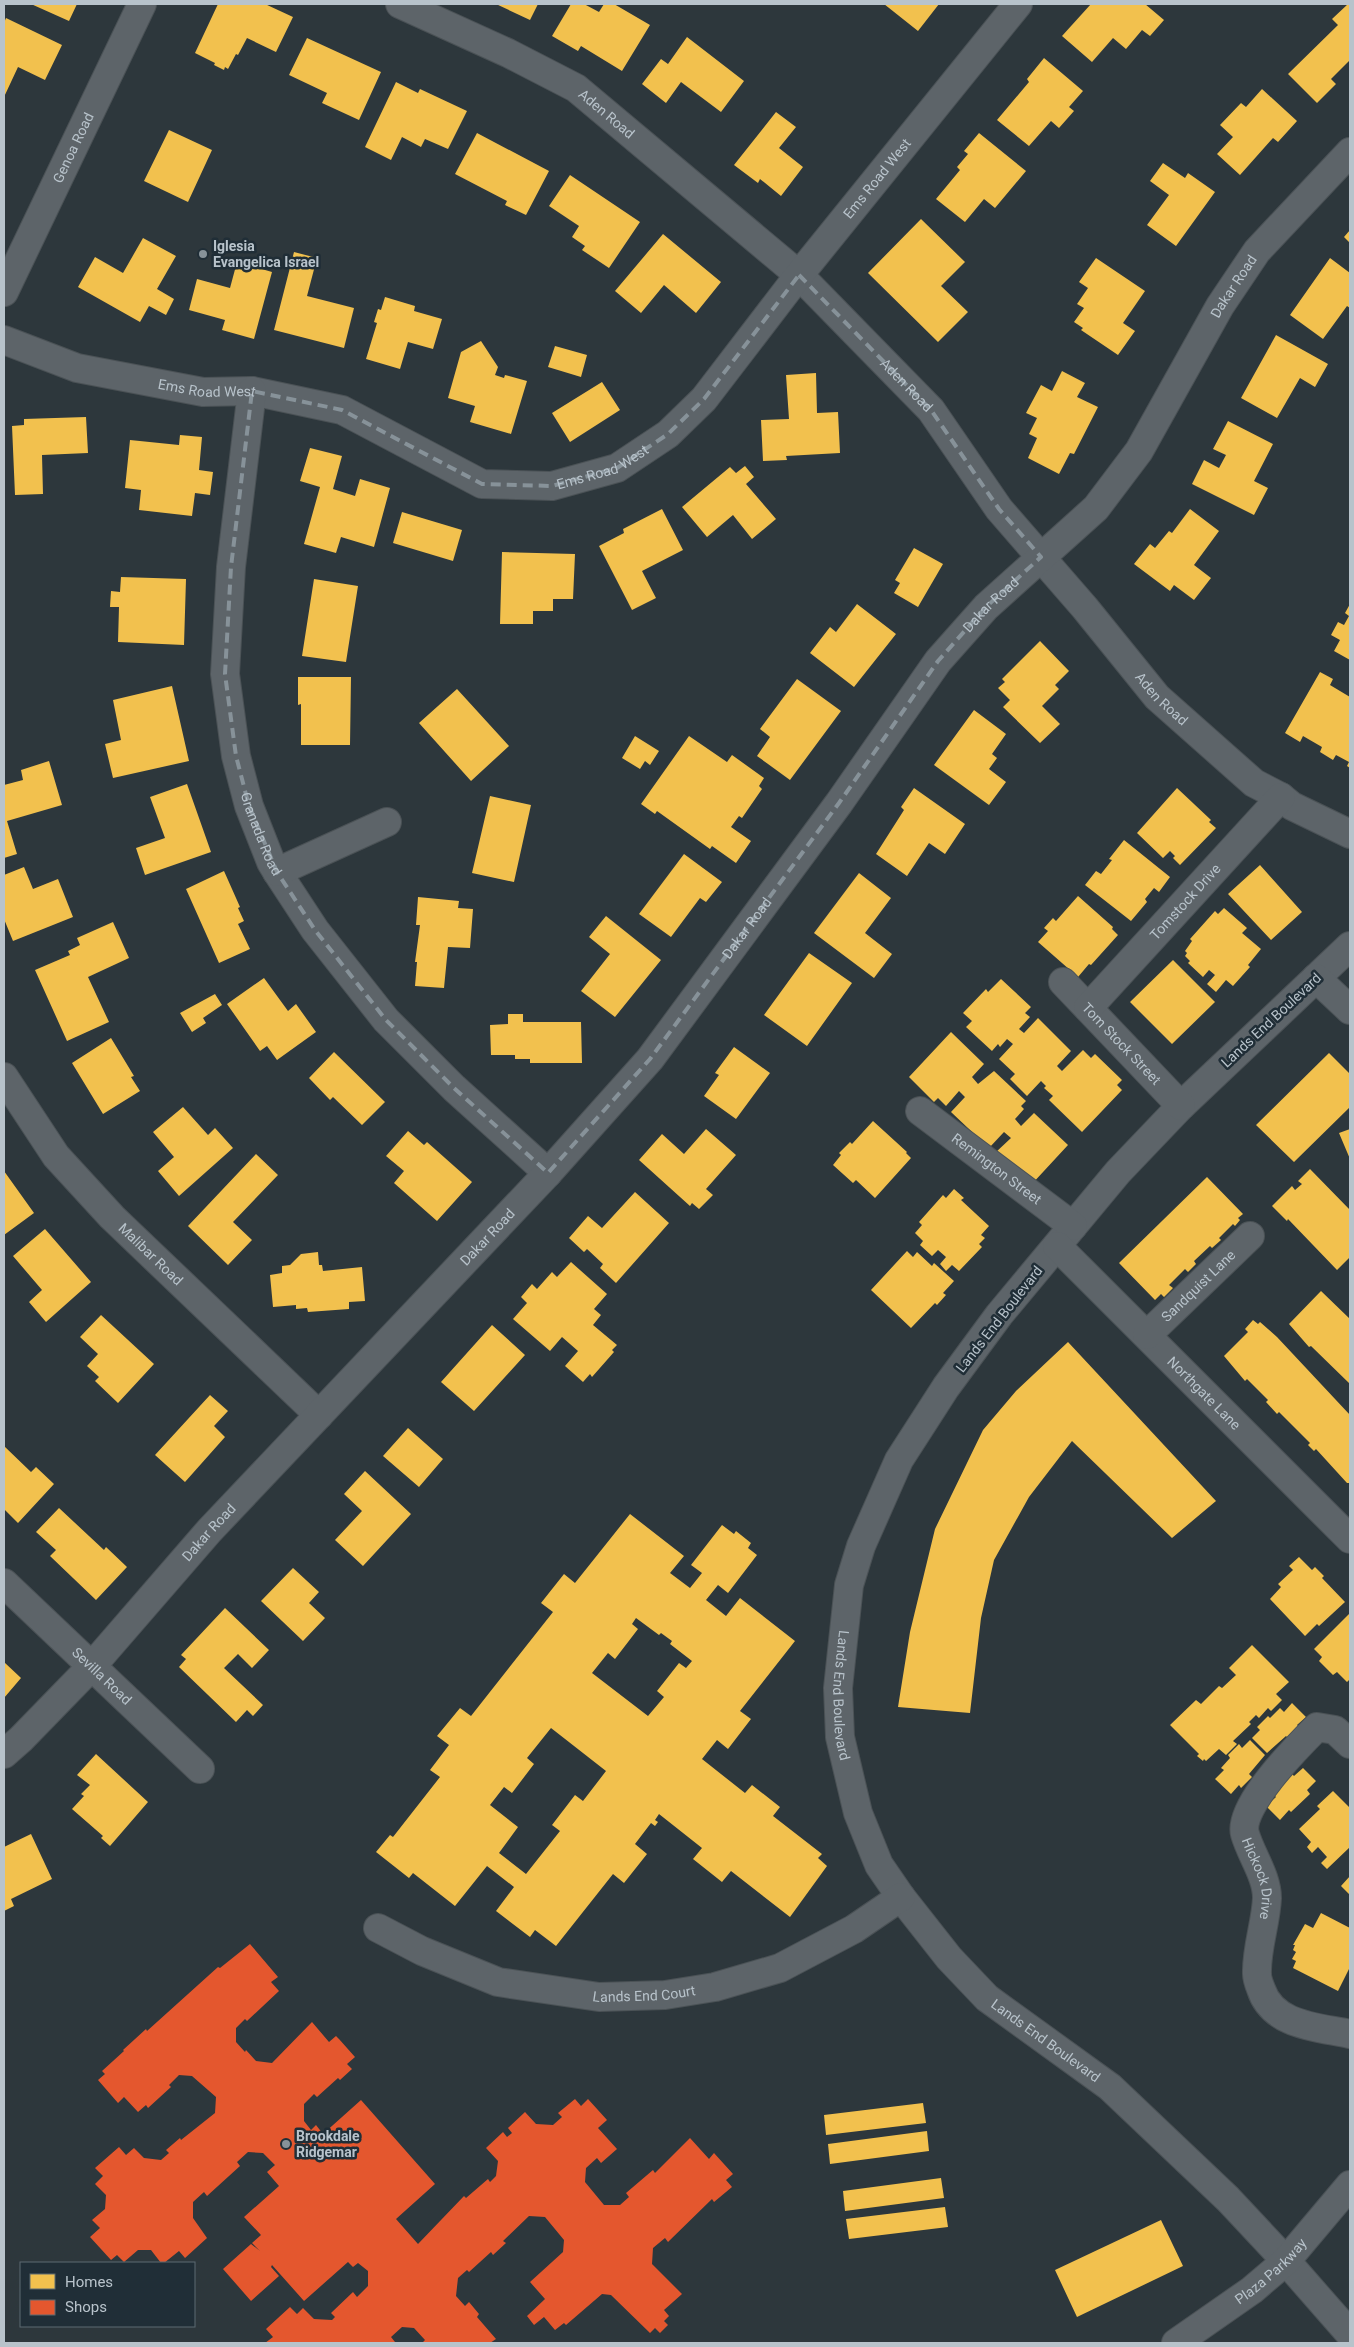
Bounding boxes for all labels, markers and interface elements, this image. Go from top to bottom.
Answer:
street label: Aden Road [575,86,638,142]
street label: Genoa Road [50,110,97,185]
street label: Ems Road West [840,135,914,222]
place label: Iglesia Evangelica Israel [213,238,319,270]
marker: Iglesia Evangelica Israel [197,248,209,260]
street label: Dakar Road [1207,252,1260,321]
street label: Aden Road [877,355,936,415]
street label: Ems Road West [157,376,258,400]
street label: Ems Road West [555,441,652,492]
street label: Dakar Road [960,573,1022,635]
street label: Aden Road [1132,669,1191,728]
street label: Granada Road [238,791,285,878]
street label: Tomstock Drive [1147,861,1224,943]
street label: Dakar Road [719,894,775,962]
street label: Lands End Boulevard [1218,970,1324,1070]
street label: Tom Stock Street [1079,999,1165,1088]
street label: Remington Street [949,1130,1045,1208]
street label: Dakar Road [457,1205,518,1269]
street label: Malibar Road [115,1220,186,1288]
street label: Sandquist Lane [1158,1247,1238,1325]
street label: Lands End Boulevard [953,1263,1045,1375]
street label: Northgate Lane [1164,1353,1244,1433]
street label: Dakar Road [179,1500,239,1564]
street label: Lands End Boulevard [830,1630,853,1762]
street label: Sevilla Road [69,1644,135,1708]
street label: Hickock Drive [1239,1835,1275,1921]
street label: Lands End Court [591,1982,697,2005]
street label: Lands End Boulevard [988,1996,1103,2085]
place label: Brookdale Ridgemar [296,2128,360,2160]
marker: Brookdale Ridgemar [280,2138,292,2150]
street label: Plaza Parkway [1232,2235,1310,2307]
legend [20,2262,195,2327]
text: Homes [65,2273,113,2291]
text: Shops [65,2298,107,2316]

